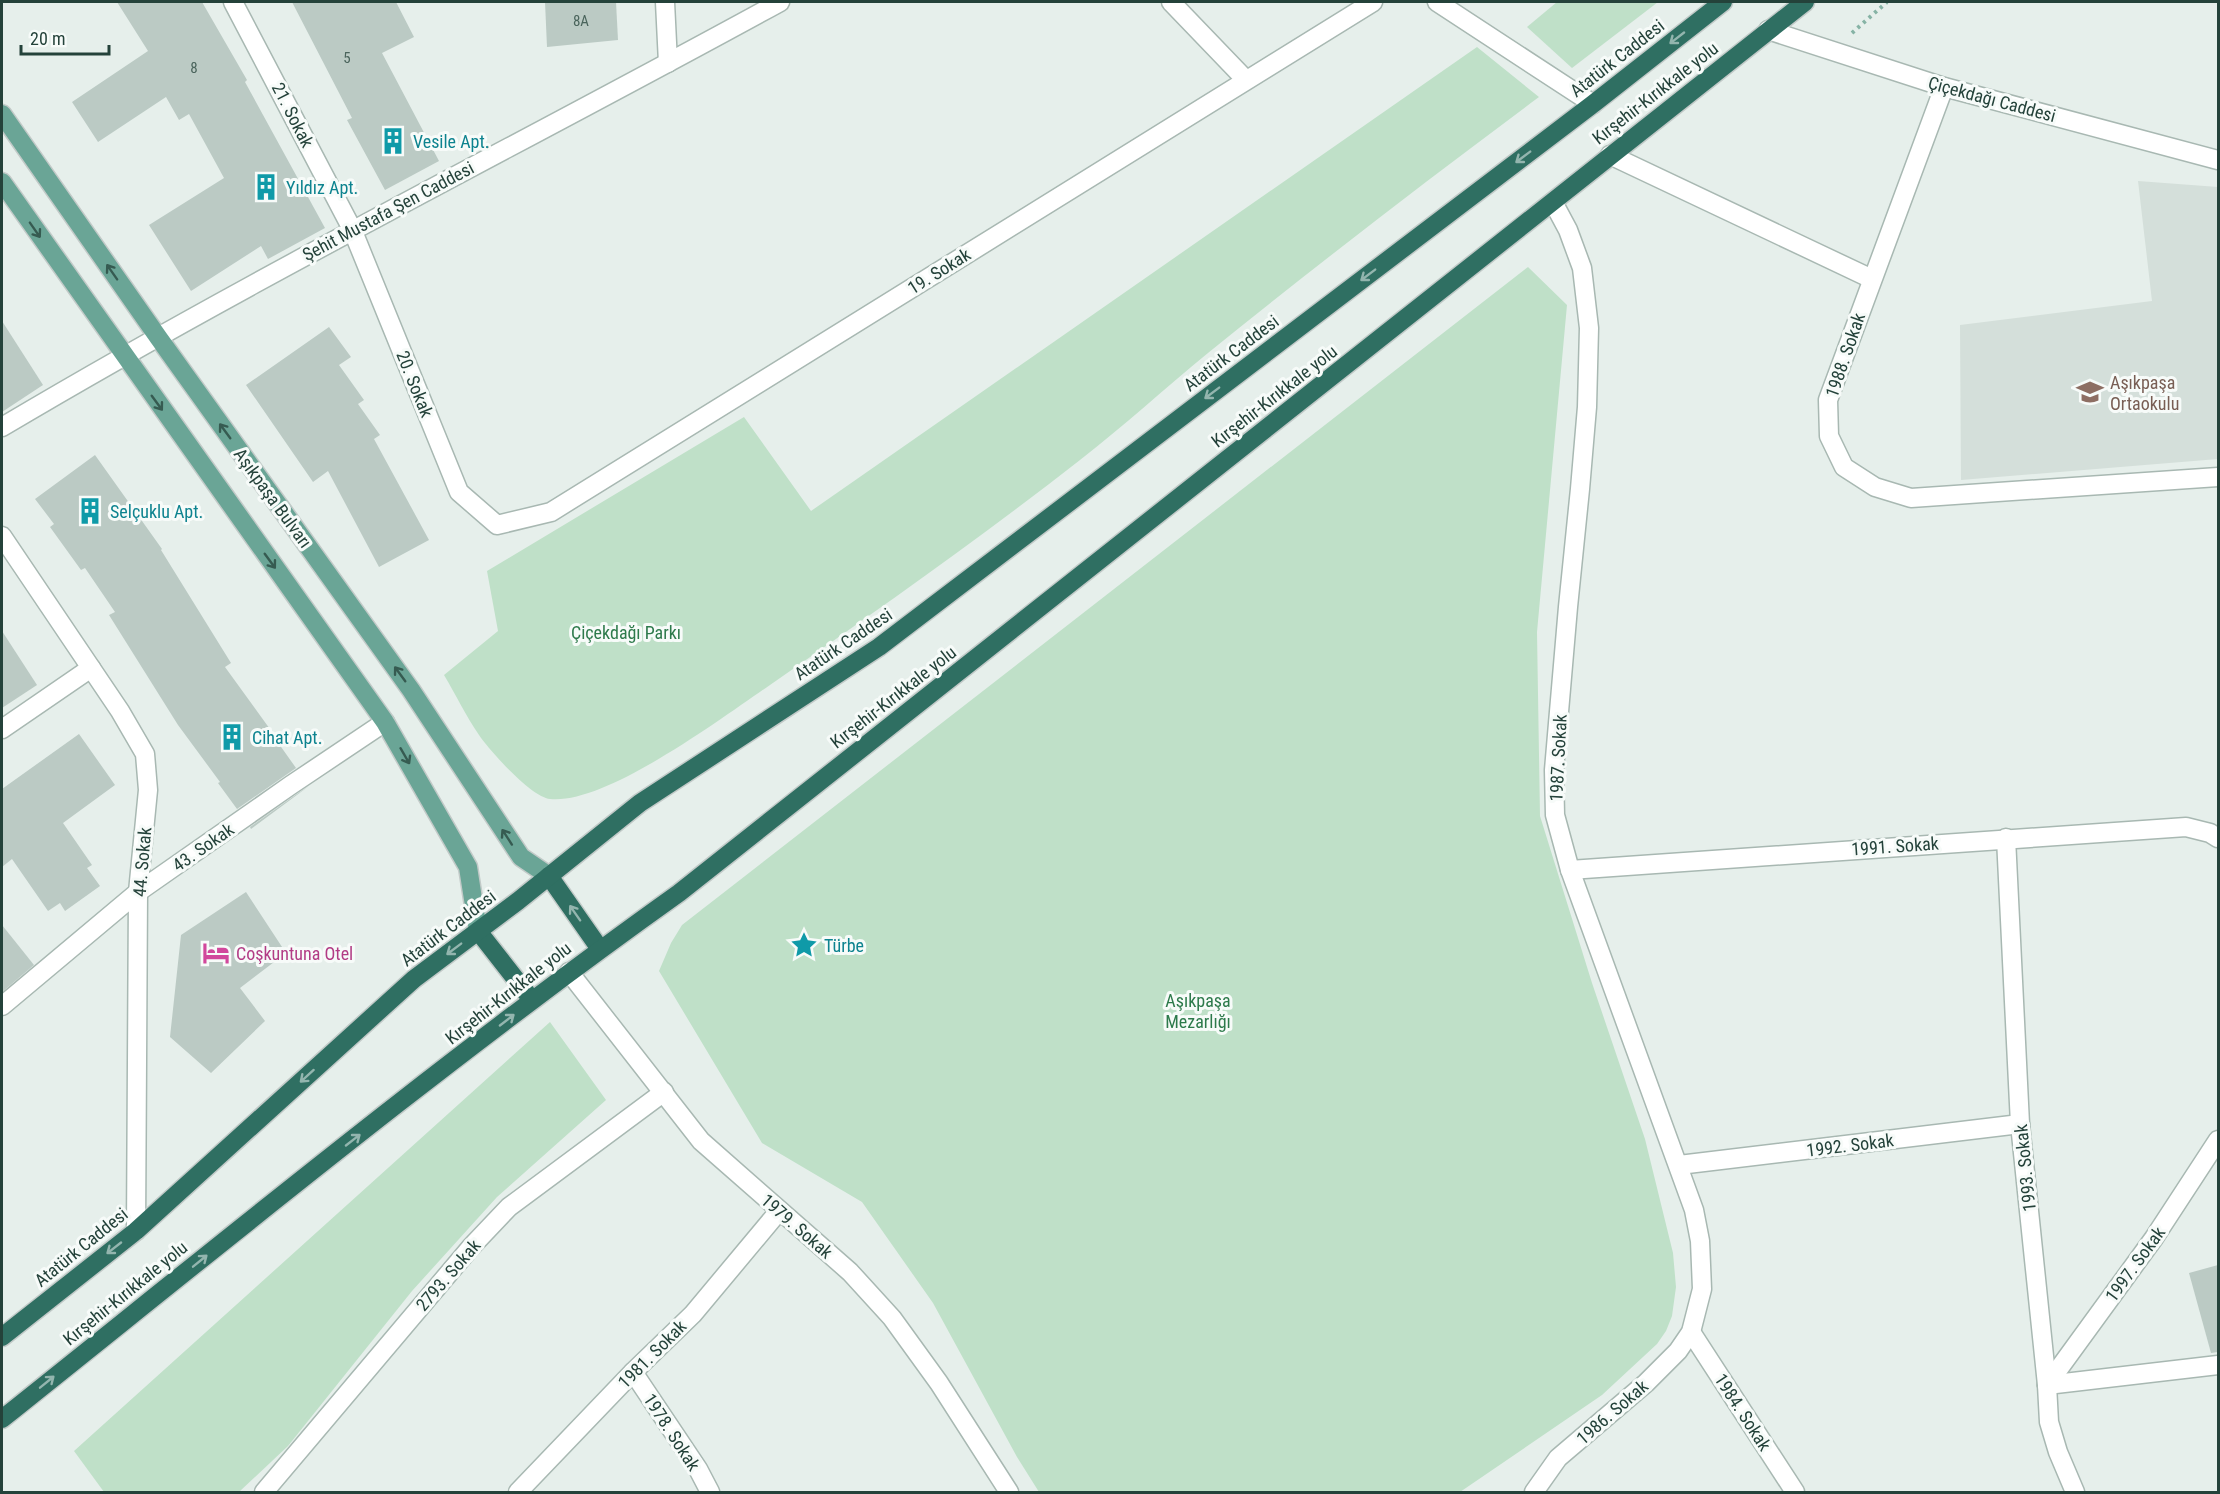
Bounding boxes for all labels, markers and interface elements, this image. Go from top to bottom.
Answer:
house number: 8A [573,12,589,30]
street label: Atatürk Caddesi [1566,15,1668,101]
scale bar [21,18,110,56]
text: 20 m [30,28,65,49]
one-way arrow [1669,31,1685,44]
street label: Kırşehir-Kırıkkale yolu [1588,37,1722,149]
house number: 5 [343,49,351,67]
house number: 8 [190,59,198,77]
street label: Çiçekdağı Caddesi [1926,72,2058,126]
street label: 21. Sokak [268,79,318,151]
building icon: Vesile Apt. [378,126,408,156]
place label: Vesile Apt. [413,131,490,152]
one-way arrow [1515,151,1531,163]
street label: Şehit Mustafa Şen Caddesi [299,157,477,265]
building icon: Yıldız Apt. [251,172,281,202]
place label: Yıldız Apt. [286,177,358,198]
one-way arrow [29,221,41,238]
street label: 19. Sokak [904,244,974,298]
one-way arrow [106,264,118,280]
one-way arrow [1360,269,1376,281]
street label: Atatürk Caddesi [1179,310,1283,396]
street label: 1988. Sokak [1821,310,1869,400]
street label: Kırşehir-Kırıkkale yolu [1207,340,1341,452]
street label: 20. Sokak [392,348,438,420]
place label: Aşıkpaşa Ortaokulu [2110,372,2179,414]
school or university icon: Aşıkpaşa Ortaokulu [2075,377,2105,407]
one-way arrow [1205,387,1221,399]
one-way arrow [151,394,163,410]
one-way arrow [219,423,231,439]
street label: Aşıkpaşa Bulvarı [230,444,316,552]
building icon: Selçuklu Apt. [75,496,105,526]
place label: Selçuklu Apt. [110,501,203,522]
one-way arrow [264,553,276,569]
street label: Atatürk Caddesi [790,604,896,684]
park label: Çiçekdağı Parkı [571,622,681,643]
street label: Kırşehir-Kırıkkale yolu [826,641,960,753]
one-way arrow [394,667,406,683]
street label: 1987. Sokak [1545,714,1571,802]
building icon: Cihat Apt. [217,722,247,752]
place label: Cihat Apt. [252,727,322,748]
one-way arrow [399,747,411,764]
street label: 43. Sokak [168,818,238,876]
street label: 44. Sokak [128,826,156,898]
one-way arrow [501,829,513,846]
street label: 1991. Sokak [1851,832,1939,860]
street label: Atatürk Caddesi [396,885,500,971]
one-way arrow [569,905,581,921]
place icon: Türbe [789,930,819,960]
place label: Türbe [824,935,864,956]
street label: Kırşehir-Kırıkkale yolu [441,937,575,1049]
hotel icon: Coşkuntuna Otel [201,938,231,968]
one-way arrow [447,942,463,955]
place label: Coşkuntuna Otel [236,943,353,964]
park label: Aşıkpaşa Mezarlığı [1165,990,1231,1032]
one-way arrow [498,1014,514,1027]
one-way arrow [299,1069,314,1083]
street label: 1993. Sokak [2010,1123,2040,1213]
street label: 1992. Sokak [1805,1129,1895,1161]
one-way arrow [345,1134,361,1147]
street label: 1979. Sokak [757,1189,837,1263]
street label: Atatürk Caddesi [30,1203,132,1291]
street label: 1997. Sokak [2101,1222,2169,1306]
street label: 2793. Sokak [411,1235,485,1315]
street label: Kırşehir-Kırıkkale yolu [59,1237,191,1349]
one-way arrow [106,1241,122,1254]
one-way arrow [192,1254,208,1267]
street label: 1981. Sokak [614,1316,690,1392]
street label: 1984. Sokak [1710,1370,1776,1454]
street label: 1986. Sokak [1572,1375,1652,1449]
one-way arrow [39,1376,55,1389]
street label: 1978. Sokak [639,1390,705,1474]

